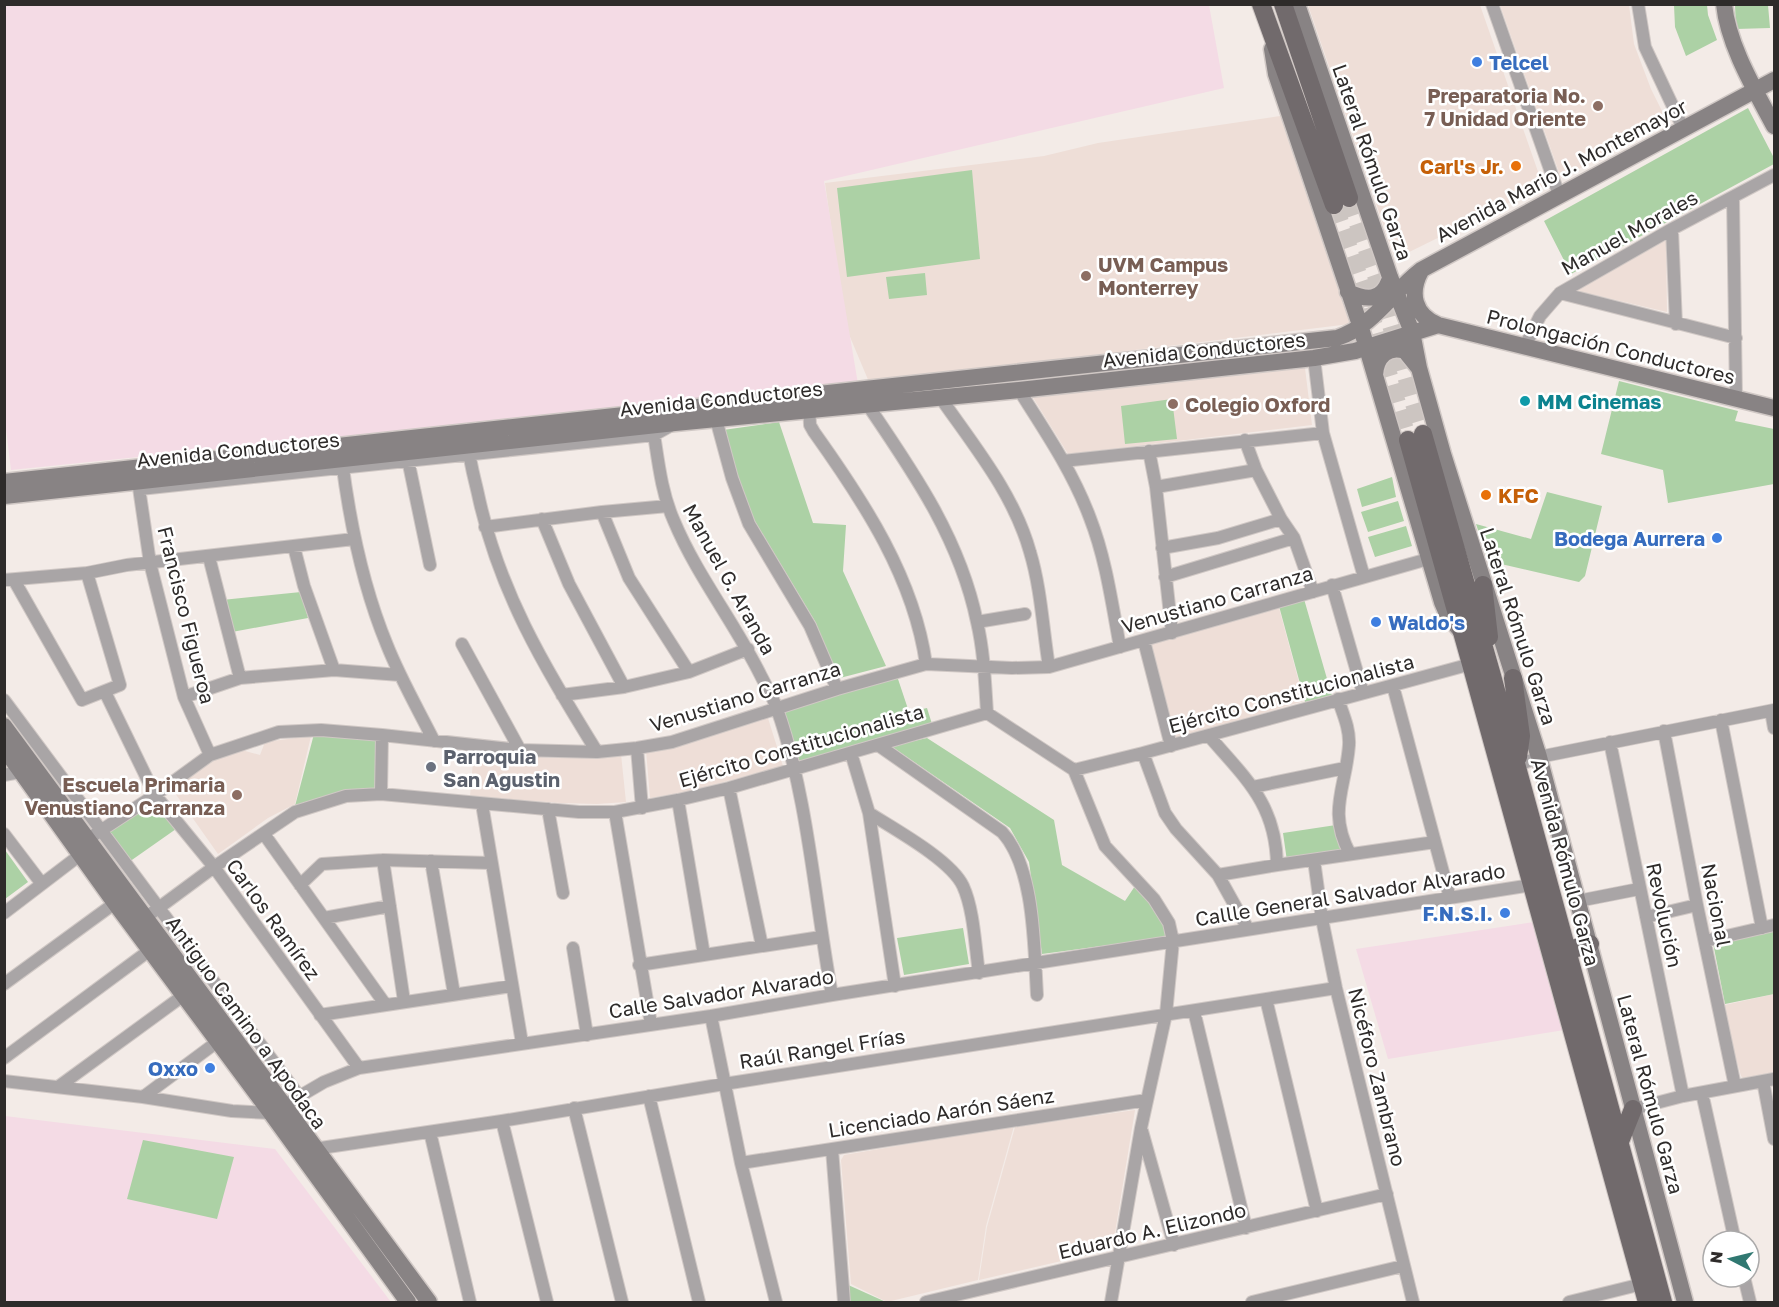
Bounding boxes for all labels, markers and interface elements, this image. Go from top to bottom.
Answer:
place label: Telcel [1489,50,1549,74]
marker: Telcel [1470,55,1484,69]
street label: Lateral Rómulo Garza [1328,61,1418,263]
place label: Preparatoria No. 7 Unidad Oriente [1424,83,1586,130]
street label: Avenida Mario J. Montemayor [1431,93,1691,247]
marker: Preparatoria No. 7 Unidad Oriente [1591,99,1605,113]
place label: Carl's Jr. [1420,154,1504,178]
marker: Carl's Jr. [1509,159,1523,173]
street label: Manuel Morales [1557,185,1701,279]
place label: UVM Campus Monterrey [1098,252,1228,299]
marker: UVM Campus Monterrey [1079,269,1093,283]
street label: Prolongación Conductores [1484,303,1738,389]
street label: Avenida Conductores [1101,326,1307,372]
street label: Avenida Conductores [618,375,824,421]
place label: MM Cinemas [1537,389,1661,413]
place label: Colegio Oxford [1185,392,1330,416]
marker: MM Cinemas [1518,394,1532,408]
marker: Colegio Oxford [1166,397,1180,411]
street label: Avenida Conductores [135,426,341,472]
place label: KFC [1498,483,1539,507]
marker: KFC [1479,488,1493,502]
street label: Manuel G. Aranda [679,499,781,659]
street label: Francisco Figueroa [153,524,221,706]
street label: Lateral Rómulo Garza [1476,524,1562,728]
place label: Bodega Aurrera [1554,526,1705,550]
marker: Bodega Aurrera [1710,531,1724,545]
street label: Venustiano Carranza [1118,560,1316,638]
place label: Waldo's [1388,610,1465,634]
marker: Waldo's [1369,615,1383,629]
street label: Ejército Constitucionalista [1165,649,1417,737]
street label: Venustiano Carranza [647,656,843,736]
street label: Ejército Constitucionalista [676,699,926,791]
place label: Parroquia San Agustin [443,744,560,791]
street label: Avenida Rómulo Garza [1527,755,1605,969]
marker: Parroquia San Agustin [424,760,438,774]
place label: Escuela Primaria Venustiano Carranza [24,772,225,819]
marker: Escuela Primaria Venustiano Carranza [230,788,244,802]
street label: Carlos Ramírez [222,854,326,984]
street label: Callle General Salvador Alvarado [1193,858,1507,930]
street label: Revolución [1642,860,1688,970]
street label: Nacional [1697,861,1737,949]
place label: F.N.S.I. [1423,901,1493,925]
marker: F.N.S.I. [1498,906,1512,920]
street label: Antiguo Camino a Apodaca [162,911,332,1133]
street label: Calle Salvador Alvarado [607,963,835,1023]
street label: Nicéforo Zambrano [1344,985,1412,1169]
street label: Lateral Rómulo Garza [1613,991,1689,1197]
street label: Raúl Rangel Frías [737,1023,907,1073]
place label: Oxxo [148,1056,198,1080]
marker: Oxxo [203,1061,217,1075]
street label: Licenciado Aarón Sáenz [826,1082,1056,1142]
street label: Eduardo A. Elizondo [1056,1197,1248,1263]
north arrow [1701,1229,1761,1289]
text: N [1705,1250,1727,1264]

